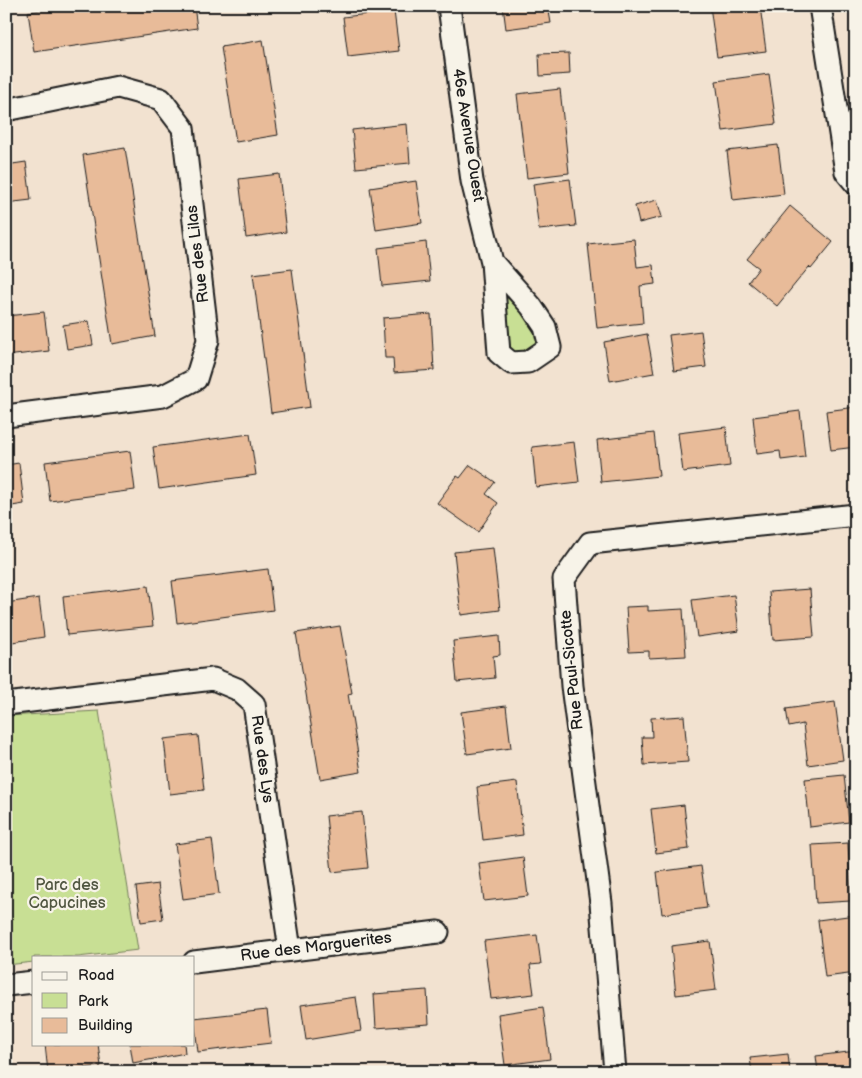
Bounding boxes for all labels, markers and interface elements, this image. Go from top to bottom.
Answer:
street label: 46e Avenue Ouest [448,67,488,203]
street label: Rue des Lilas [183,204,213,304]
street label: Rue Paul-Sicotte [556,609,588,731]
street label: Rue des Lys [246,714,278,804]
park label: Parc des Capucines [28,876,106,913]
street label: Rue des Marguerites [239,928,393,966]
legend [32,956,195,1046]
text: Road [78,966,114,985]
text: Park [78,992,109,1011]
text: Building [78,1016,133,1035]

